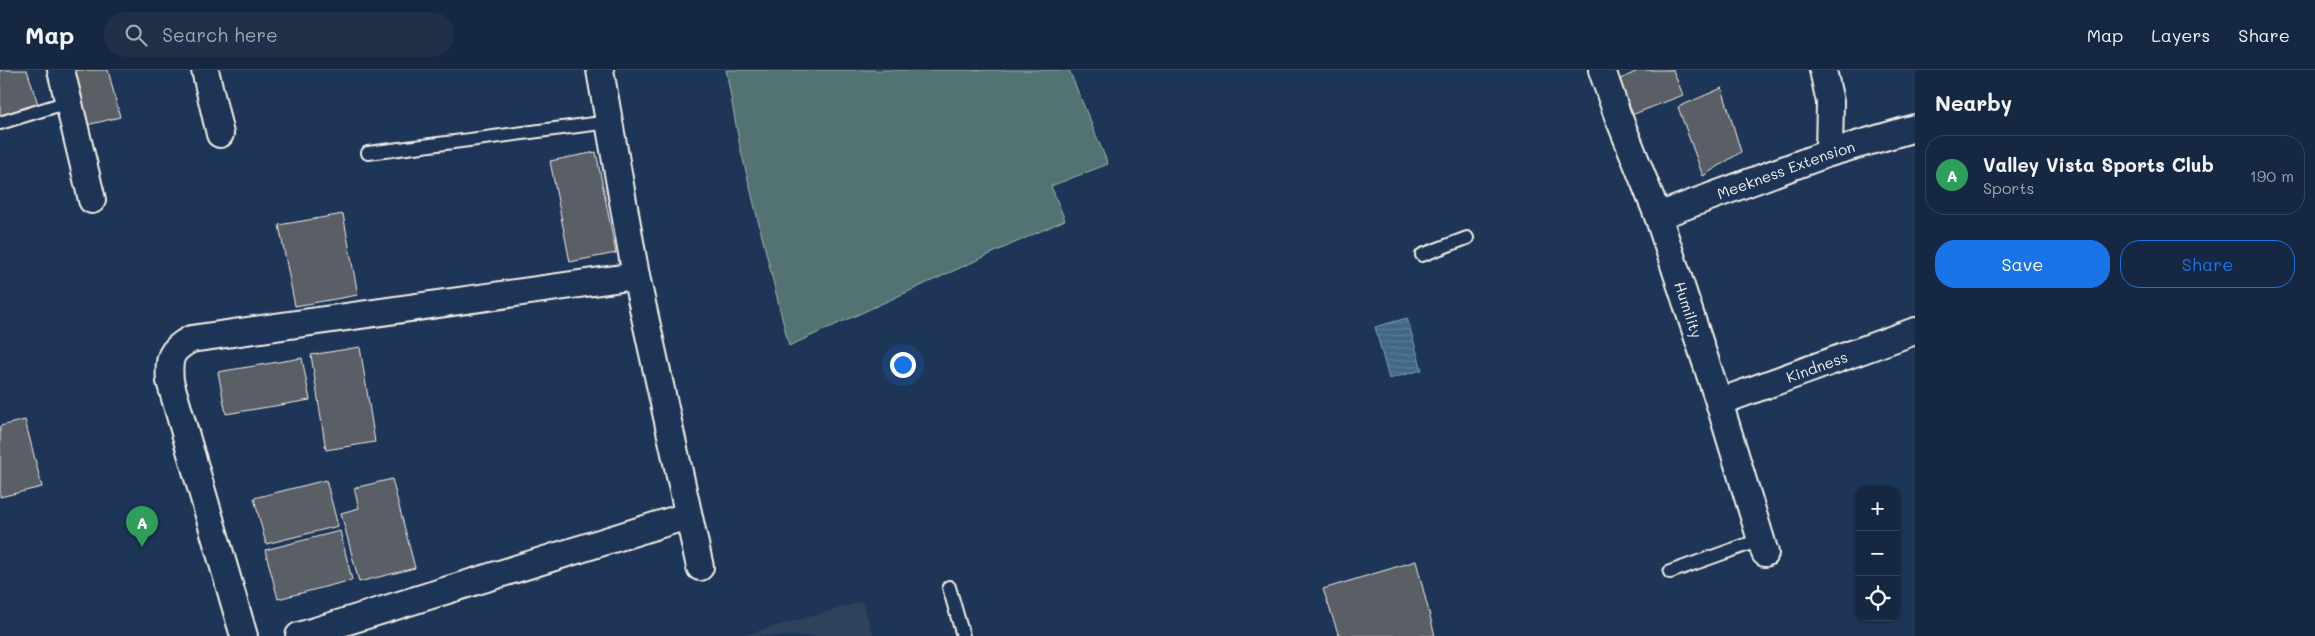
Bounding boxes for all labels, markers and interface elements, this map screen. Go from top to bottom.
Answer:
search box [104,12,454,57]
text: Map [25,19,74,50]
icon: search [122,21,150,49]
text: Search here [162,22,278,47]
text: Map [2087,23,2123,47]
text: Layers [2151,23,2210,47]
text: Share [2238,23,2290,47]
text: Nearby [1935,89,2012,116]
street label: Meekness Extension [1714,136,1857,203]
text: Valley Vista Sports Club [1983,152,2214,177]
text: A [1946,165,1958,186]
text: 190 m [2250,165,2294,186]
text: Sports [1983,177,2034,198]
button: Save [1935,240,2110,288]
button: Share [2120,240,2295,288]
street label: Humility [1670,279,1707,341]
street label: Kindness [1783,346,1850,387]
your location [890,352,916,378]
map controls [1855,486,1900,621]
button: + [1855,486,1900,531]
pin: A [126,506,158,547]
button: − [1855,531,1900,576]
button: locate [1855,576,1900,621]

